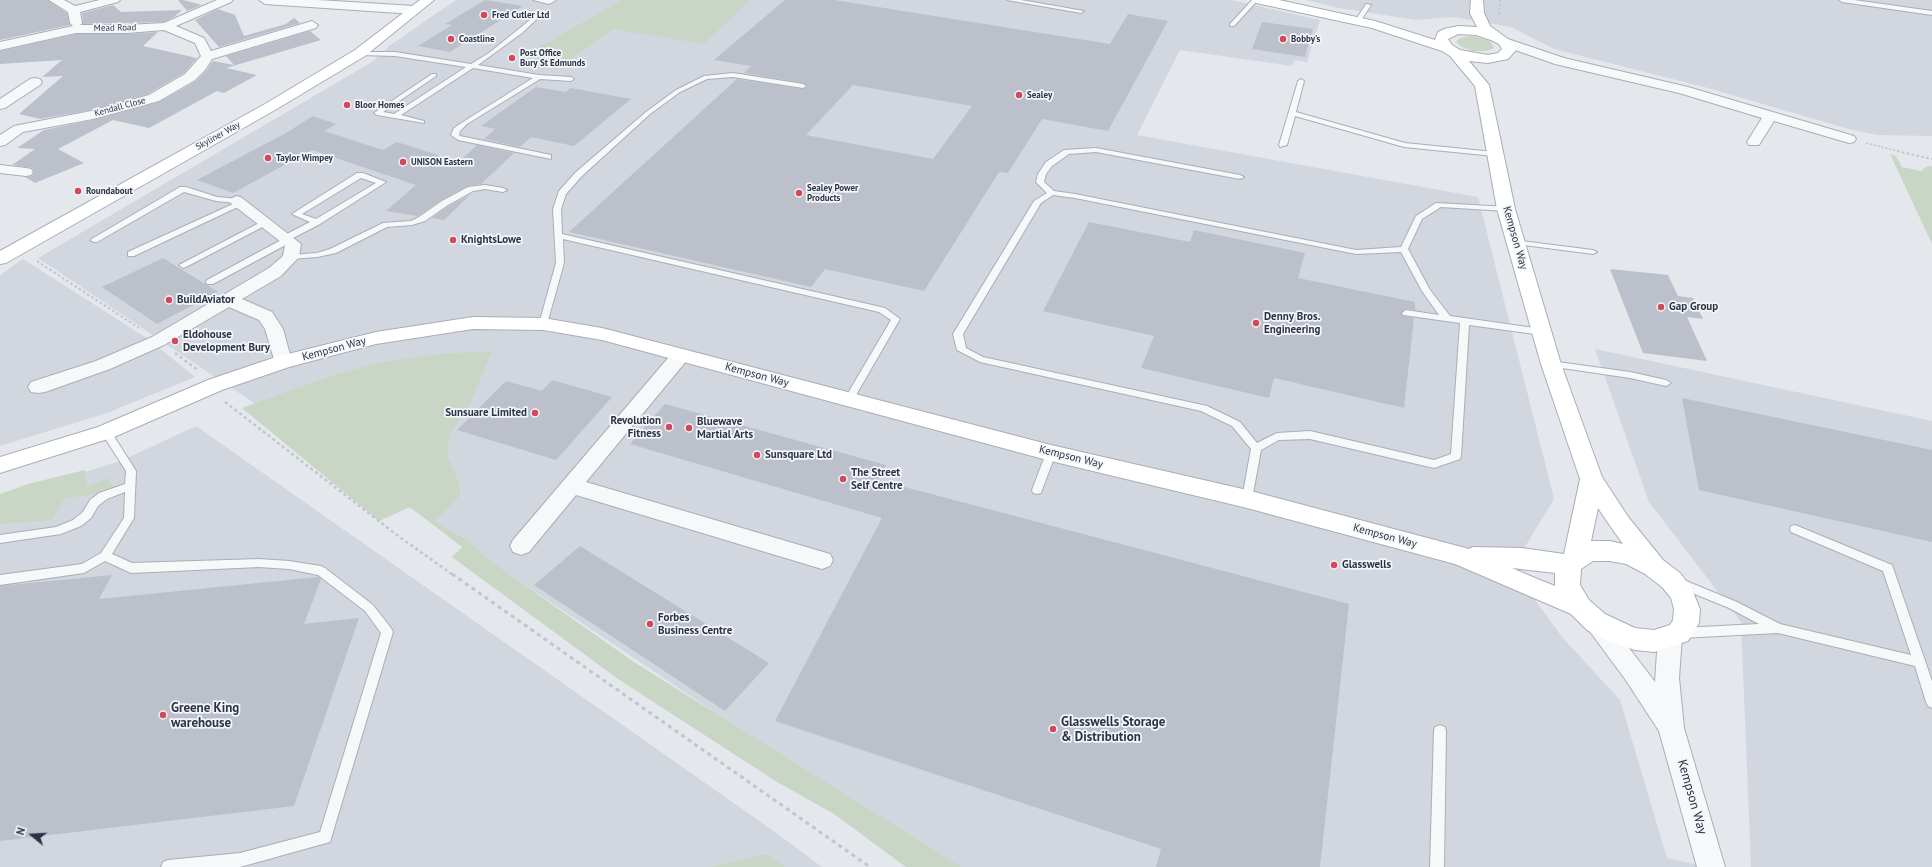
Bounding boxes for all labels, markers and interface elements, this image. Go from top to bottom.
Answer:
marker: Fred Cutler Ltd [479,10,489,20]
place label: Fred Cutler Ltd [492,10,549,20]
street label: Mead Road [94,22,136,34]
marker: Coastline [446,34,456,44]
place label: Coastline [459,34,494,44]
marker: Bobby's [1278,34,1288,44]
place label: Bobby's [1291,34,1320,44]
place label: Post Office Bury St Edmunds [520,48,585,69]
marker: Post Office Bury St Edmunds [507,53,517,63]
marker: Sealey [1014,90,1024,100]
place label: Sealey [1027,90,1052,100]
street label: Kendall Close [93,95,147,119]
marker: Bloor Homes [342,100,352,110]
place label: Bloor Homes [355,100,404,110]
street label: Skyliner Way [194,119,242,153]
marker: Taylor Wimpey [263,153,273,163]
place label: Taylor Wimpey [276,153,333,163]
marker: UNISON Eastern [398,157,408,167]
place label: UNISON Eastern [411,157,473,167]
place label: Sealey Power Products [807,183,858,204]
marker: Roundabout [73,186,83,196]
place label: Roundabout [86,186,133,196]
marker: Sealey Power Products [794,188,804,198]
street label: Kempson Way [1500,205,1530,271]
place label: KnightsLowe [461,233,521,247]
marker: KnightsLowe [448,235,458,245]
place label: BuildAviator [177,293,235,307]
marker: BuildAviator [164,295,174,305]
place label: Gap Group [1669,300,1718,314]
marker: Gap Group [1656,302,1666,312]
place label: Denny Bros. Engineering [1264,310,1320,336]
marker: Denny Bros. Engineering [1251,318,1261,328]
place label: Eldohouse Development Bury [183,328,270,354]
street label: Kempson Way [301,334,367,364]
marker: Eldohouse Development Bury [170,336,180,346]
street label: Kempson Way [724,360,790,390]
place label: Sunsuare Limited [445,406,527,420]
marker: Sunsuare Limited [530,408,540,418]
place label: Revolution Fitness [611,414,661,440]
place label: Bluewave Martial Arts [697,415,753,441]
marker: Revolution Fitness [664,422,674,432]
marker: Bluewave Martial Arts [684,423,694,433]
street label: Kempson Way [1038,443,1104,471]
place label: Sunsquare Ltd [765,448,832,462]
marker: Sunsquare Ltd [752,450,762,460]
place label: The Street Self Centre [851,466,903,492]
marker: The Street Self Centre [838,474,848,484]
street label: Kempson Way [1352,521,1418,551]
place label: Glasswells [1342,558,1391,572]
marker: Glasswells [1329,560,1339,570]
place label: Forbes Business Centre [658,611,732,637]
marker: Forbes Business Centre [645,619,655,629]
place label: Greene King warehouse [171,700,239,731]
marker: Greene King warehouse [158,710,168,720]
place label: Glasswells Storage & Distribution [1061,714,1165,745]
marker: Glasswells Storage & Distribution [1048,724,1058,734]
street label: Kempson Way [1674,758,1710,836]
north arrow [12,815,52,855]
text: N [13,826,28,837]

